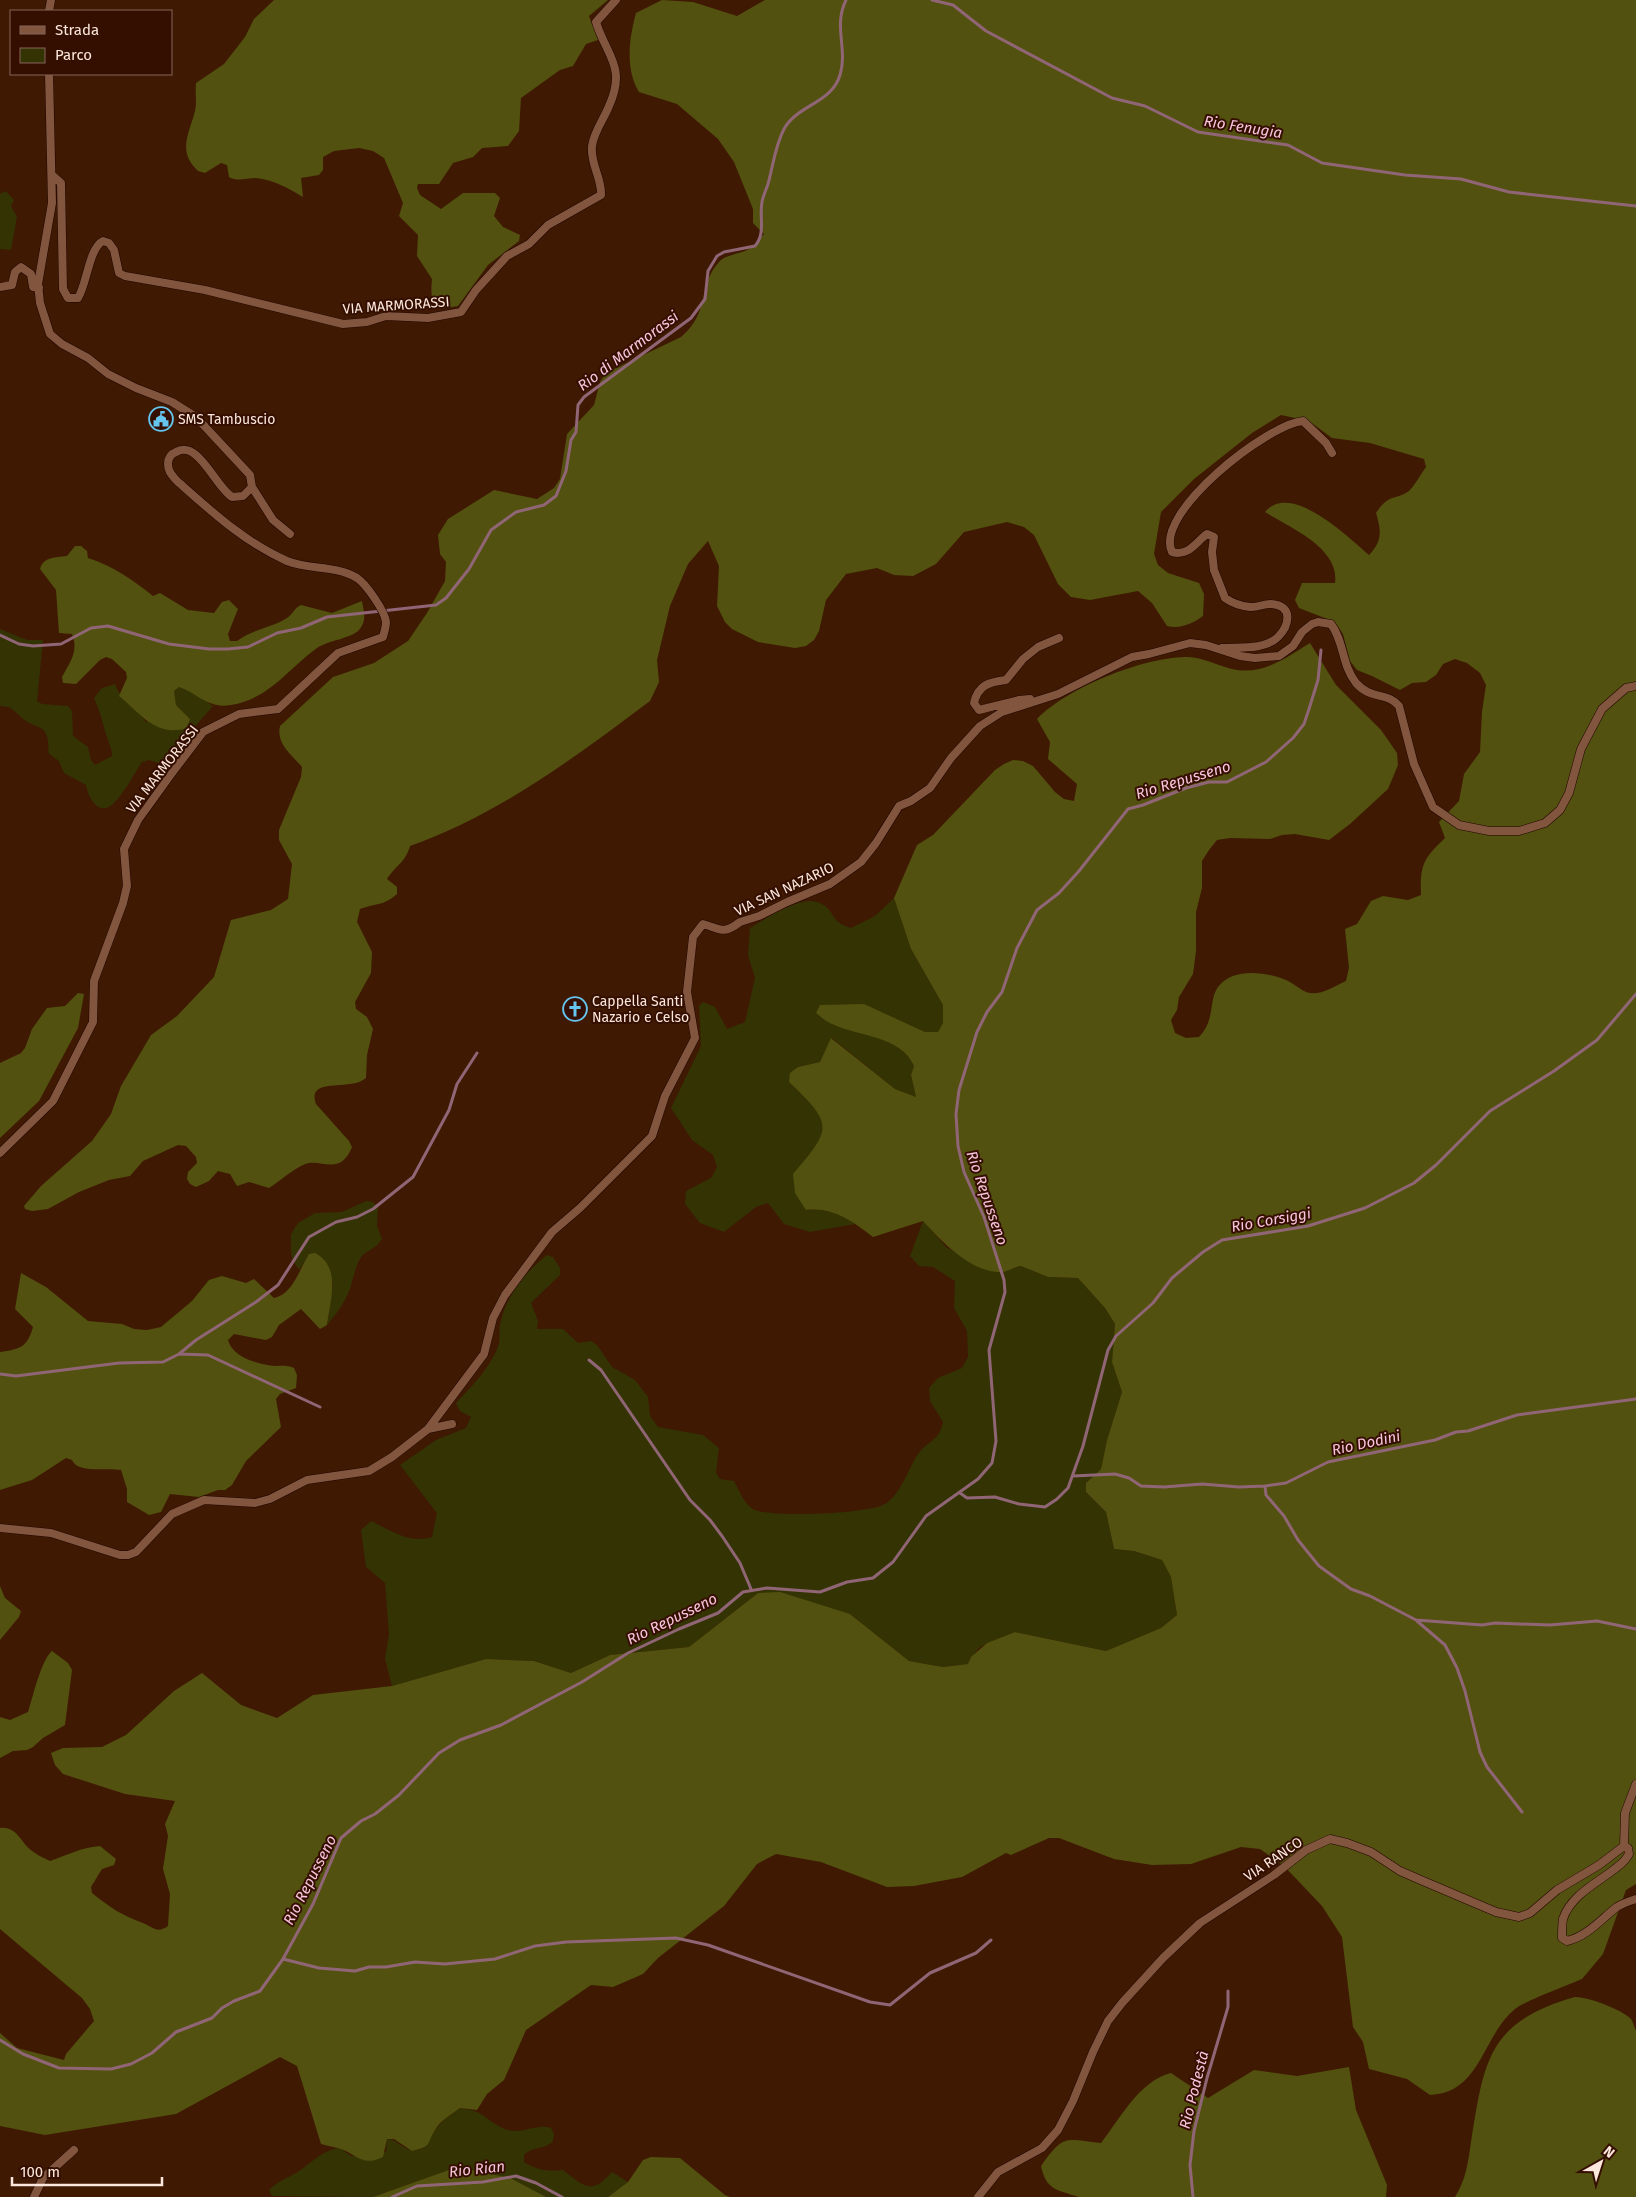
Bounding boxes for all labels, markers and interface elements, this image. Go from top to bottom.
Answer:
legend [10,10,172,75]
text: Strada [55,21,99,39]
text: Parco [55,46,92,64]
water label: Rio Fenugia [1203,112,1283,142]
street label: VIA MARMORASSI [342,293,450,318]
water label: Rio di Marmorassi [574,307,682,395]
public building icon: SMS Tambuscio [148,406,174,432]
place label: SMS Tambuscio [178,411,275,428]
street label: VIA MARMORASSI [123,722,202,817]
water label: Rio Repusseno [1133,757,1233,803]
street label: VIA SAN NAZARIO [732,859,837,920]
place label: Cappella Santi Nazario e Celso [592,993,689,1026]
church icon: Cappella Santi Nazario e Celso [562,996,588,1022]
water label: Rio Repusseno [962,1149,1012,1247]
water label: Rio Corsiggi [1230,1204,1312,1236]
water label: Rio Dodini [1330,1427,1402,1459]
water label: Rio Repusseno [624,1589,720,1649]
water label: Rio Repusseno [280,1832,340,1928]
street label: VIA RANCO [1241,1834,1306,1885]
water label: Rio Podestà [1176,2049,1212,2131]
north arrow [1576,2137,1626,2187]
text: N [1600,2143,1618,2162]
scale bar [12,2154,162,2186]
water label: Rio Rian [448,2157,506,2181]
text: 100 m [20,2163,60,2181]

